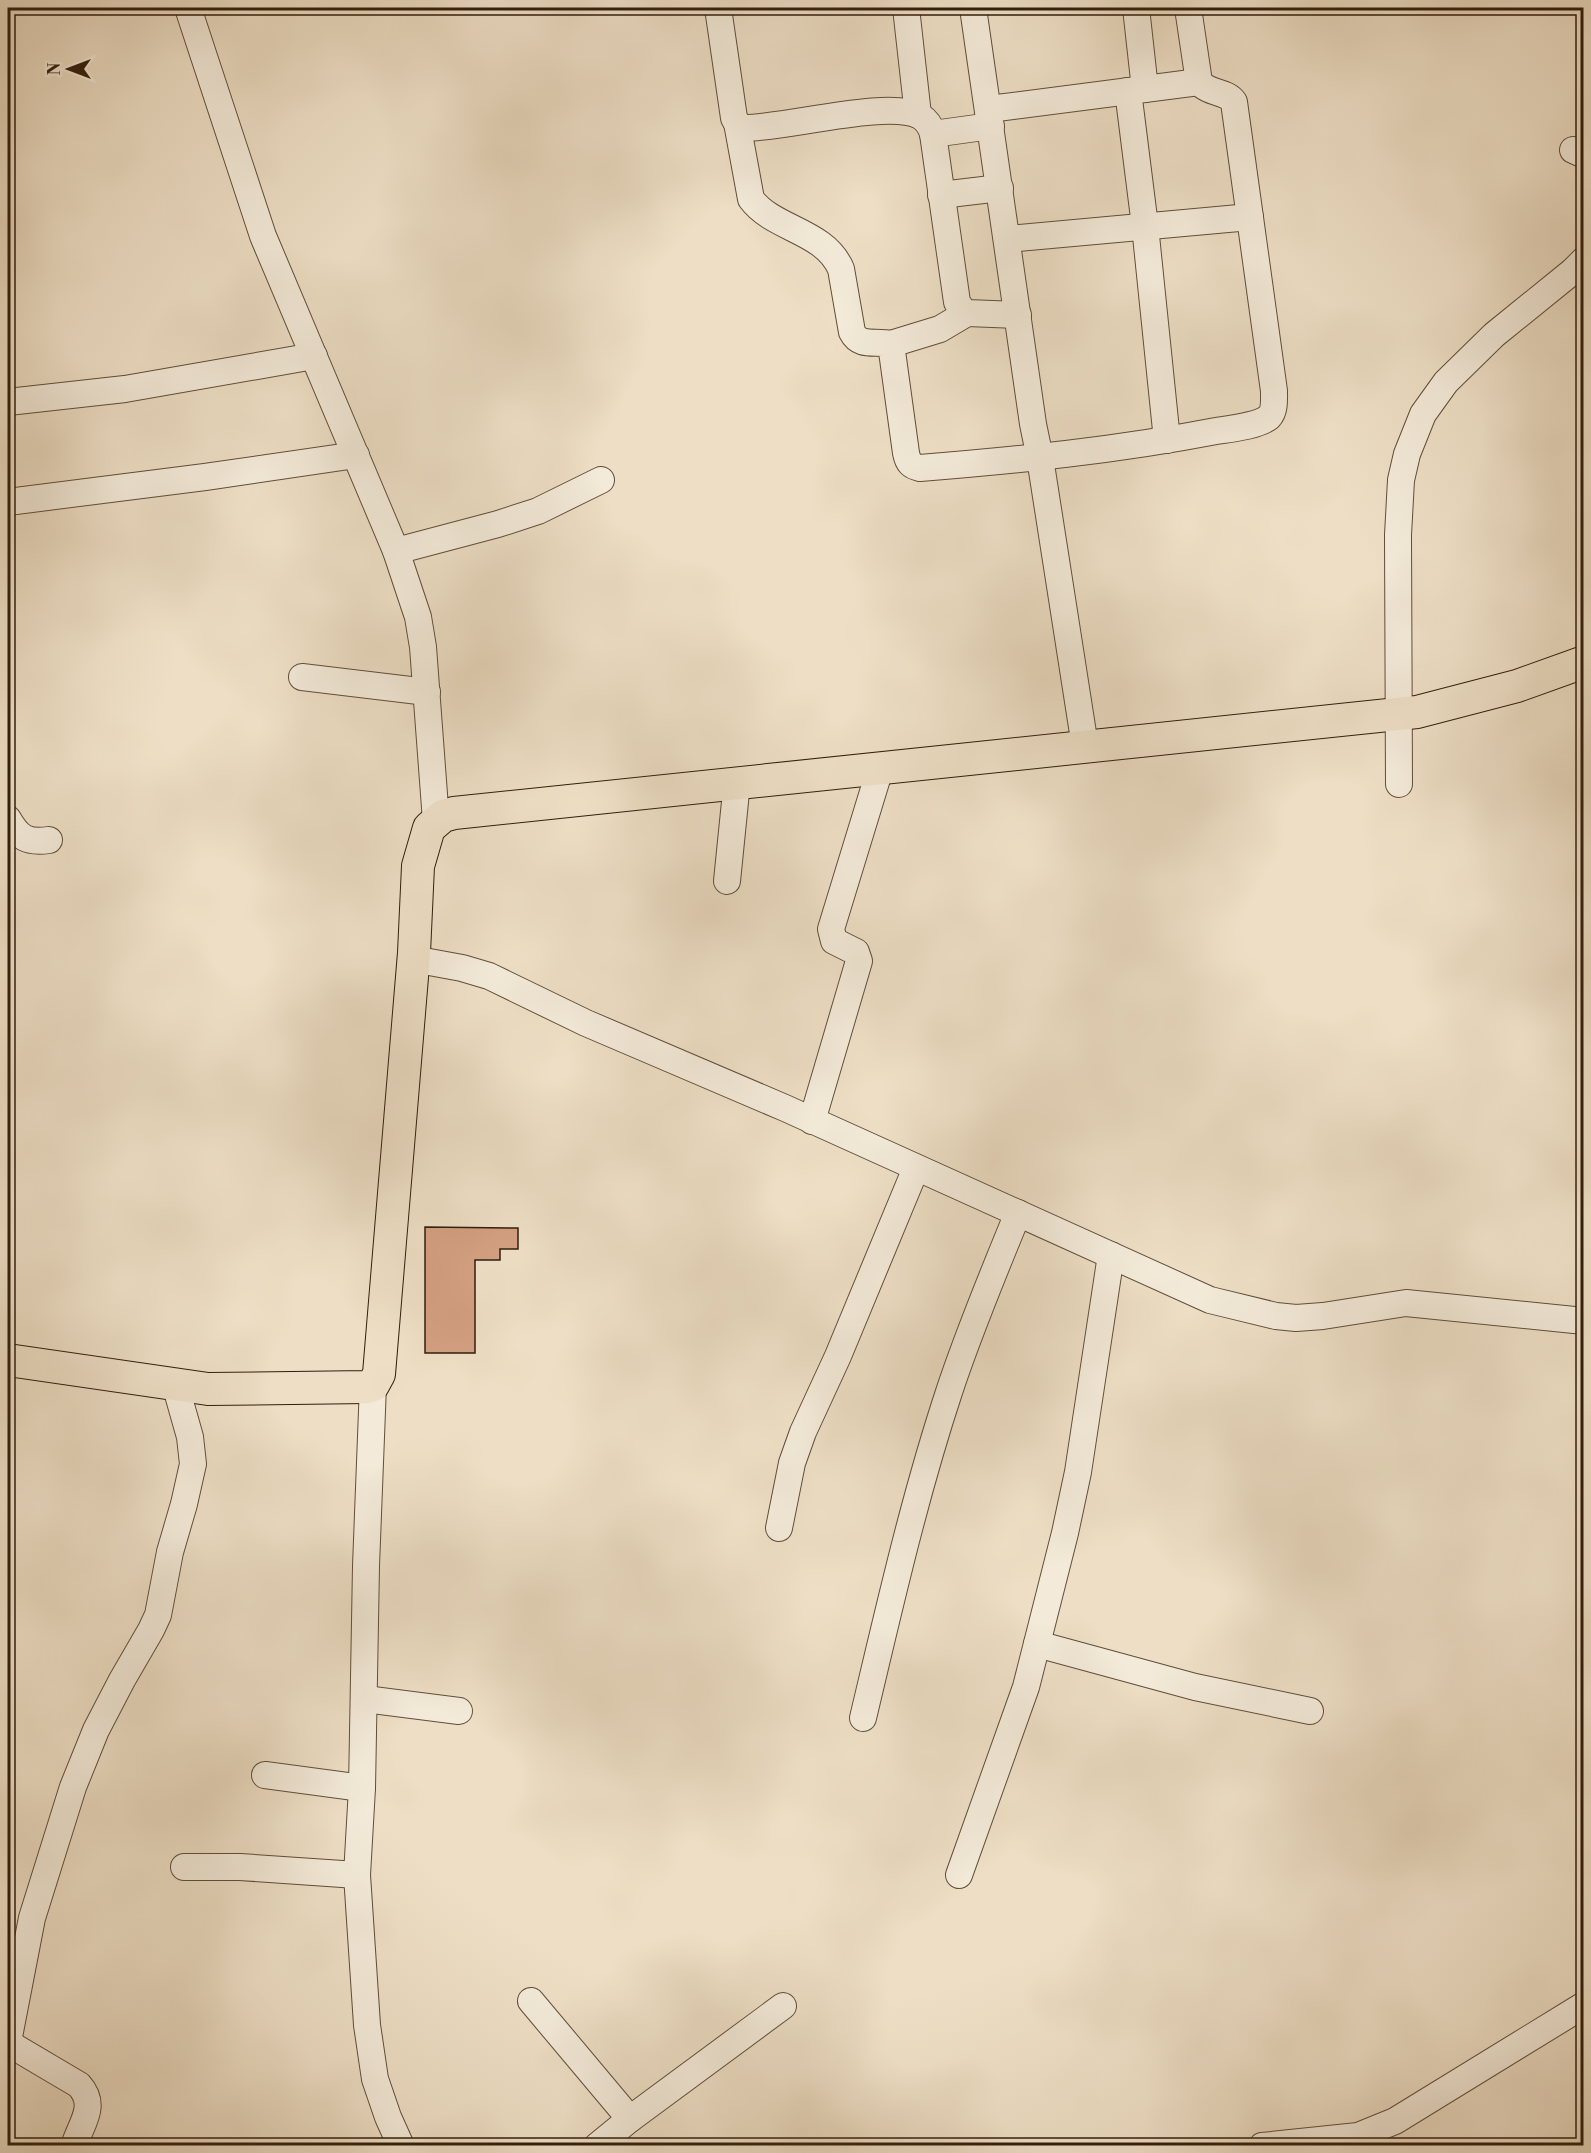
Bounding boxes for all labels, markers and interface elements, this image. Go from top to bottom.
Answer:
north arrow [39,39,99,99]
text: N [45,62,65,75]

